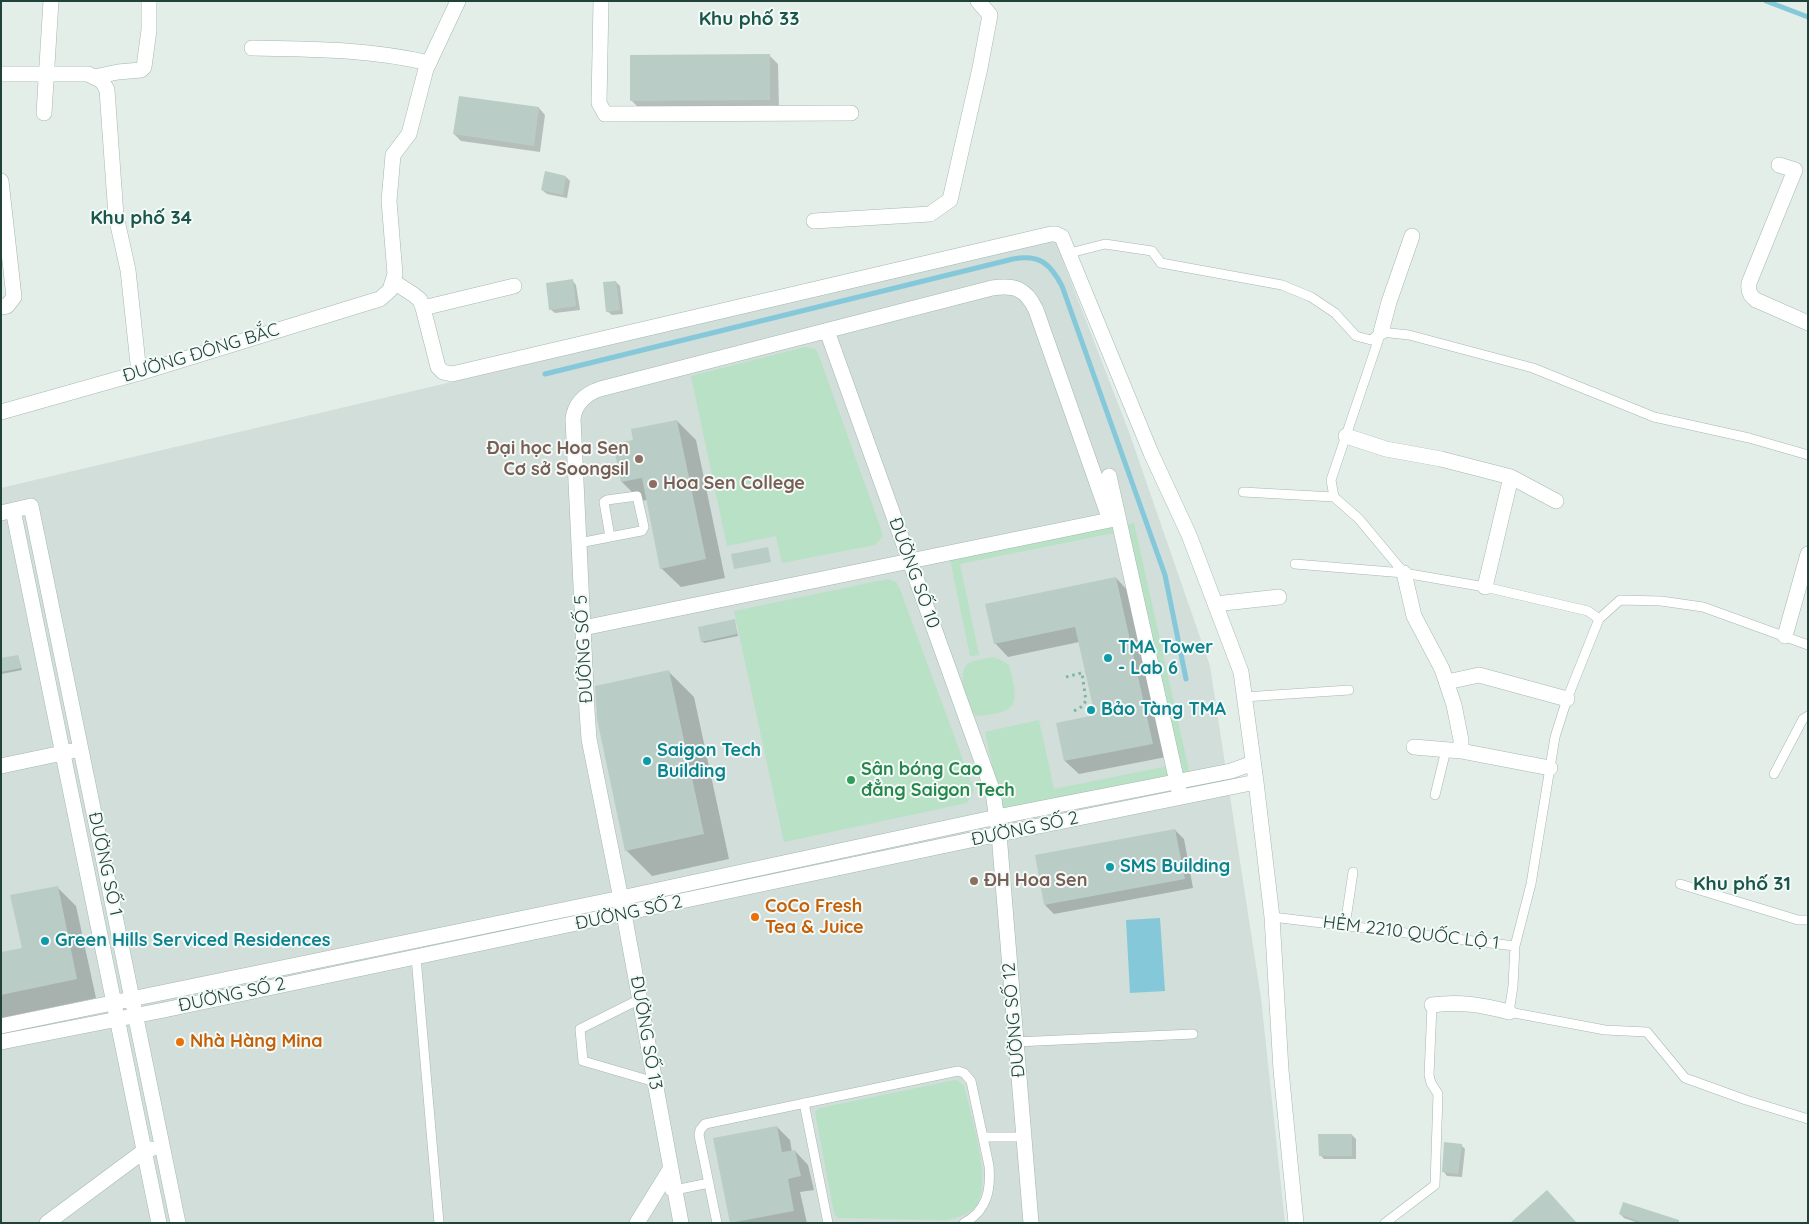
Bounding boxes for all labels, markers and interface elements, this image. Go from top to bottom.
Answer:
district label: Khu phố 33 [699,8,799,30]
district label: Khu phố 34 [90,207,192,229]
street label: ĐƯỜNG ĐÔNG BẮC [120,319,282,387]
place label: Đại học Hoa Sen Cơ sở Soongsil [487,438,629,480]
marker: Đại học Hoa Sen Cơ sở Soongsil [633,453,645,465]
place label: Hoa Sen College [663,473,805,495]
marker: Hoa Sen College [647,478,659,490]
street label: ĐƯỜNG SỐ 10 [884,515,944,631]
street label: ĐƯỜNG SỐ 5 [570,594,598,704]
place label: TMA Tower - Lab 6 [1118,637,1213,680]
marker: TMA Tower - Lab 6 [1102,652,1114,664]
place label: Bảo Tàng TMA [1101,699,1226,721]
marker: Bảo Tàng TMA [1085,704,1097,716]
place label: Saigon Tech Building [657,740,761,782]
marker: Saigon Tech Building [641,755,653,767]
place label: Sân bóng Cao đẳng Saigon Tech [861,759,1015,802]
marker: Sân bóng Cao đẳng Saigon Tech [845,774,857,786]
street label: ĐƯỜNG SỐ 2 [970,807,1080,851]
street label: ĐƯỜNG SỐ 1 [83,810,127,918]
place label: SMS Building [1120,856,1230,878]
marker: SMS Building [1104,861,1116,873]
place label: ĐH Hoa Sen [984,870,1087,892]
district label: Khu phố 31 [1693,873,1791,895]
marker: ĐH Hoa Sen [968,875,980,887]
street label: ĐƯỜNG SỐ 2 [574,891,684,935]
place label: CoCo Fresh Tea & Juice [765,896,864,939]
marker: CoCo Fresh Tea & Juice [749,911,761,923]
street label: HẺM 2210 QUỐC LỘ 1 [1322,911,1500,955]
place label: Green Hills Serviced Residences [55,930,330,952]
marker: Green Hills Serviced Residences [39,935,51,947]
street label: ĐƯỜNG SỐ 12 [998,962,1030,1078]
street label: ĐƯỜNG SỐ 2 [177,973,287,1017]
street label: ĐƯỜNG SỐ 13 [625,974,667,1092]
place label: Nhà Hàng Mina [190,1031,323,1053]
marker: Nhà Hàng Mina [174,1036,186,1048]

